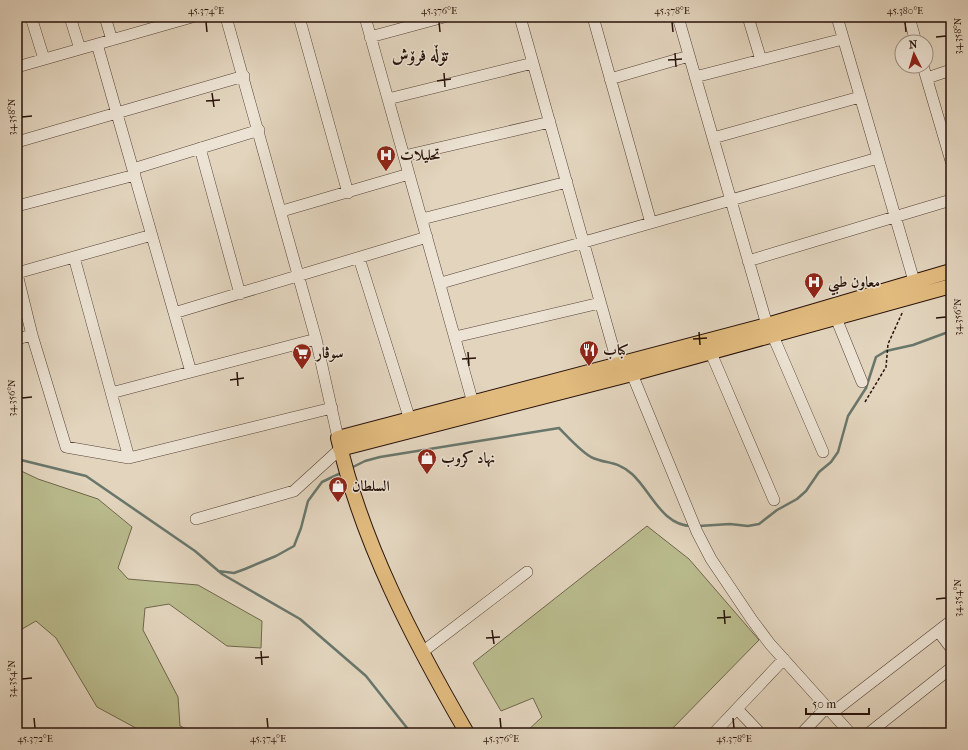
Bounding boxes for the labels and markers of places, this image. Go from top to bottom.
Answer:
hospital icon: تحلیلات [375,144,397,172]
place label: تحلیلات [400,146,441,164]
hospital icon: معاون طبي [803,271,825,299]
place label: معاون طبي [828,273,880,296]
restaurant icon: كباب [578,339,600,367]
place label: كباب [603,341,629,360]
supermarket icon: سوڤار [291,342,313,370]
place label: سوڤار [314,344,344,362]
shop icon: نهاد كروب [416,447,438,475]
place label: نهاد كروب [441,449,495,468]
shop icon: السلطان [327,475,349,503]
place label: السلطان [352,477,390,495]

